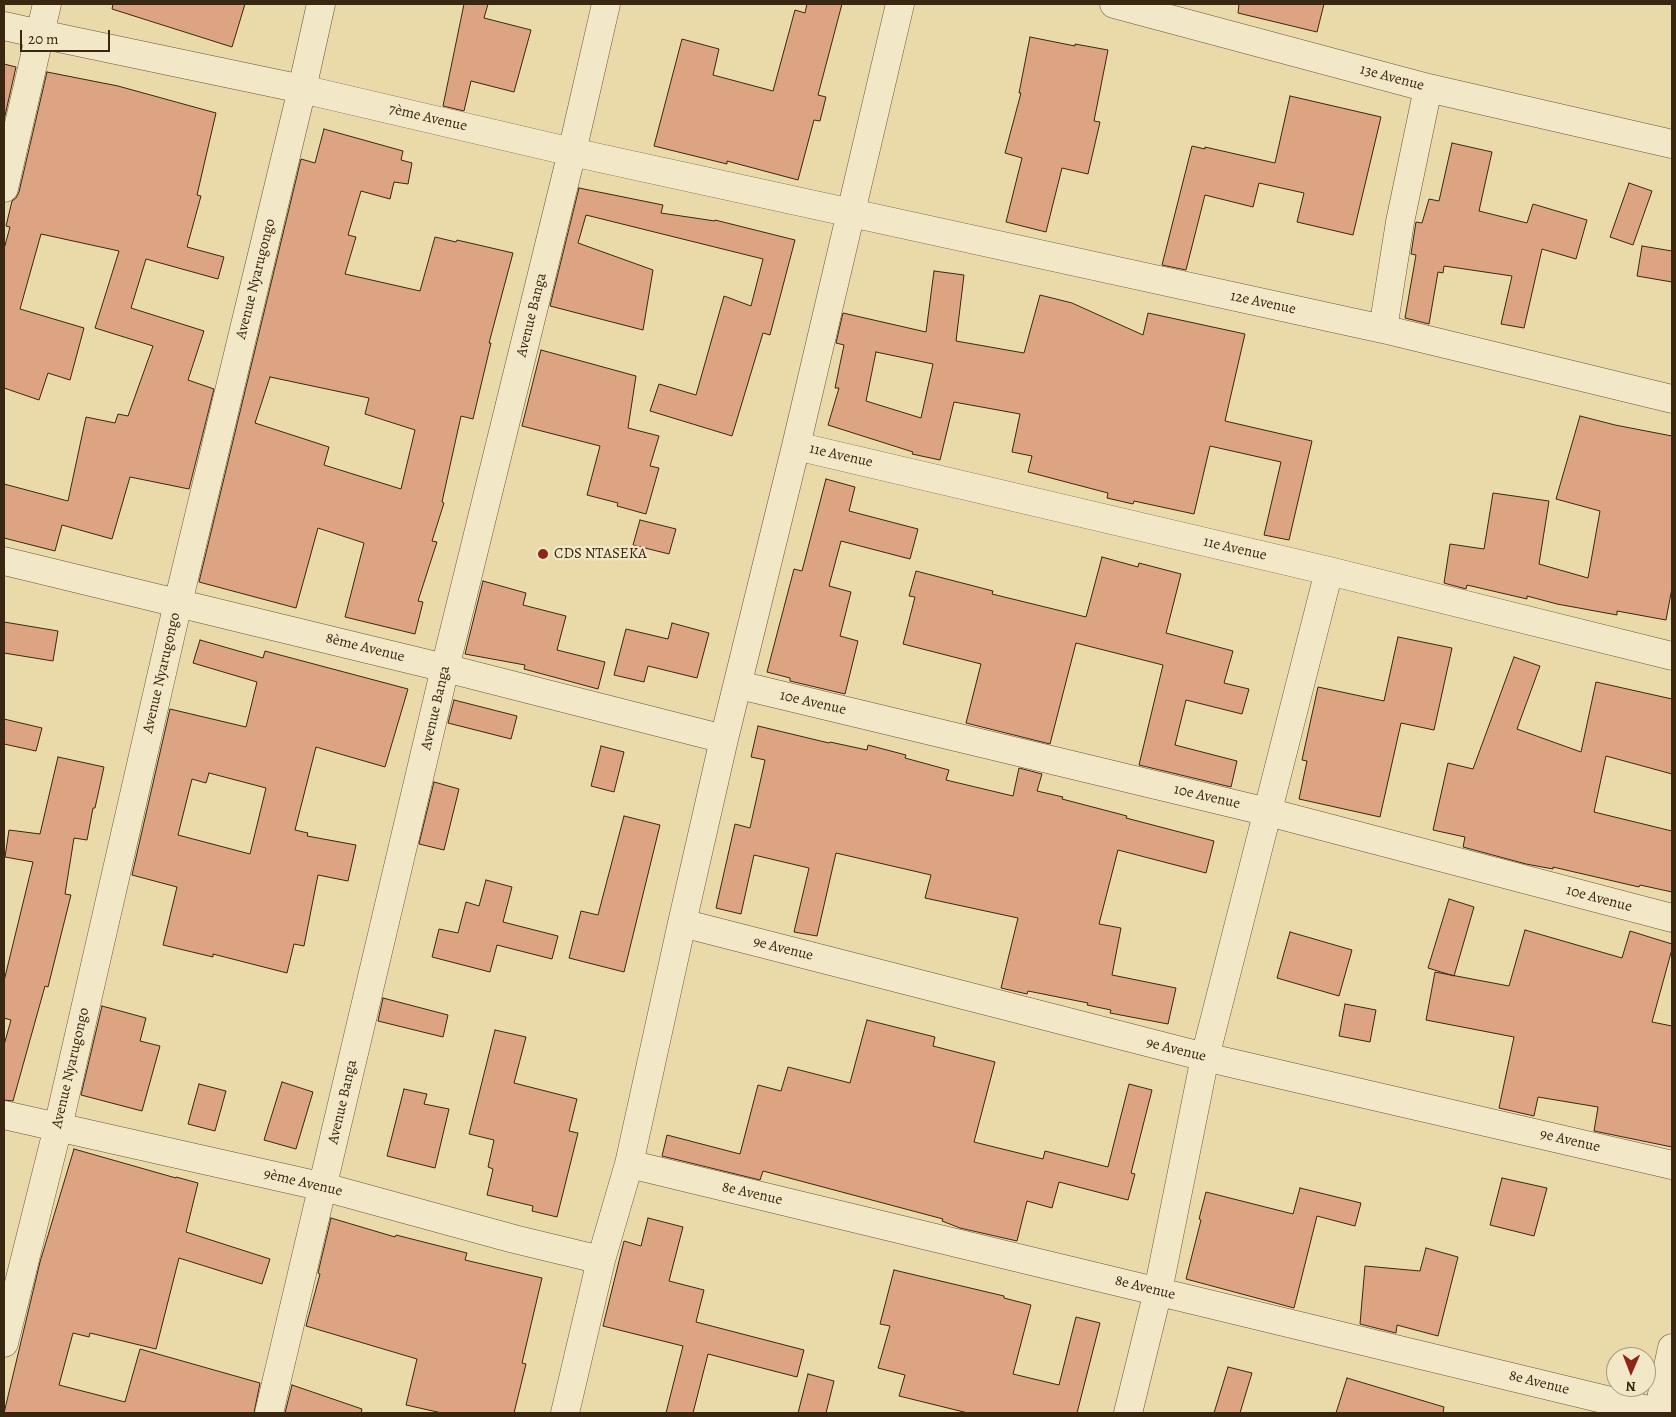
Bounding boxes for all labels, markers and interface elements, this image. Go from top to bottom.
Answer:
scale bar [22,20,112,52]
text: 20 m [28,29,59,49]
street label: 13e Avenue [1358,61,1426,95]
street label: 7ème Avenue [387,100,469,136]
street label: Avenue Nyarugongo [232,217,280,341]
street label: Avenue Banga [513,271,551,359]
street label: 12e Avenue [1229,287,1297,319]
street label: 11e Avenue [807,440,875,472]
street label: 11e Avenue [1201,533,1269,565]
place label: CDS NTASEKA [554,545,647,563]
marker: CDS NTASEKA [536,547,550,561]
street label: Avenue Nyarugongo [139,611,185,735]
street label: 8ème Avenue [324,629,406,667]
street label: Avenue Banga [418,664,454,752]
street label: 10e Avenue [778,687,848,719]
street label: 10e Avenue [1172,781,1242,813]
street label: 10e Avenue [1564,882,1634,916]
street label: 9e Avenue [751,933,815,965]
street label: Avenue Nyarugongo [48,1006,94,1130]
street label: 9e Avenue [1144,1034,1208,1066]
street label: Avenue Banga [325,1058,361,1146]
street label: 9e Avenue [1538,1125,1602,1157]
street label: 9ème Avenue [262,1165,344,1201]
street label: 8e Avenue [720,1178,784,1210]
street label: 8e Avenue [1113,1272,1177,1304]
north arrow [1606,1347,1656,1397]
street label: 8e Avenue [1507,1367,1571,1399]
text: N [1625,1377,1636,1396]

